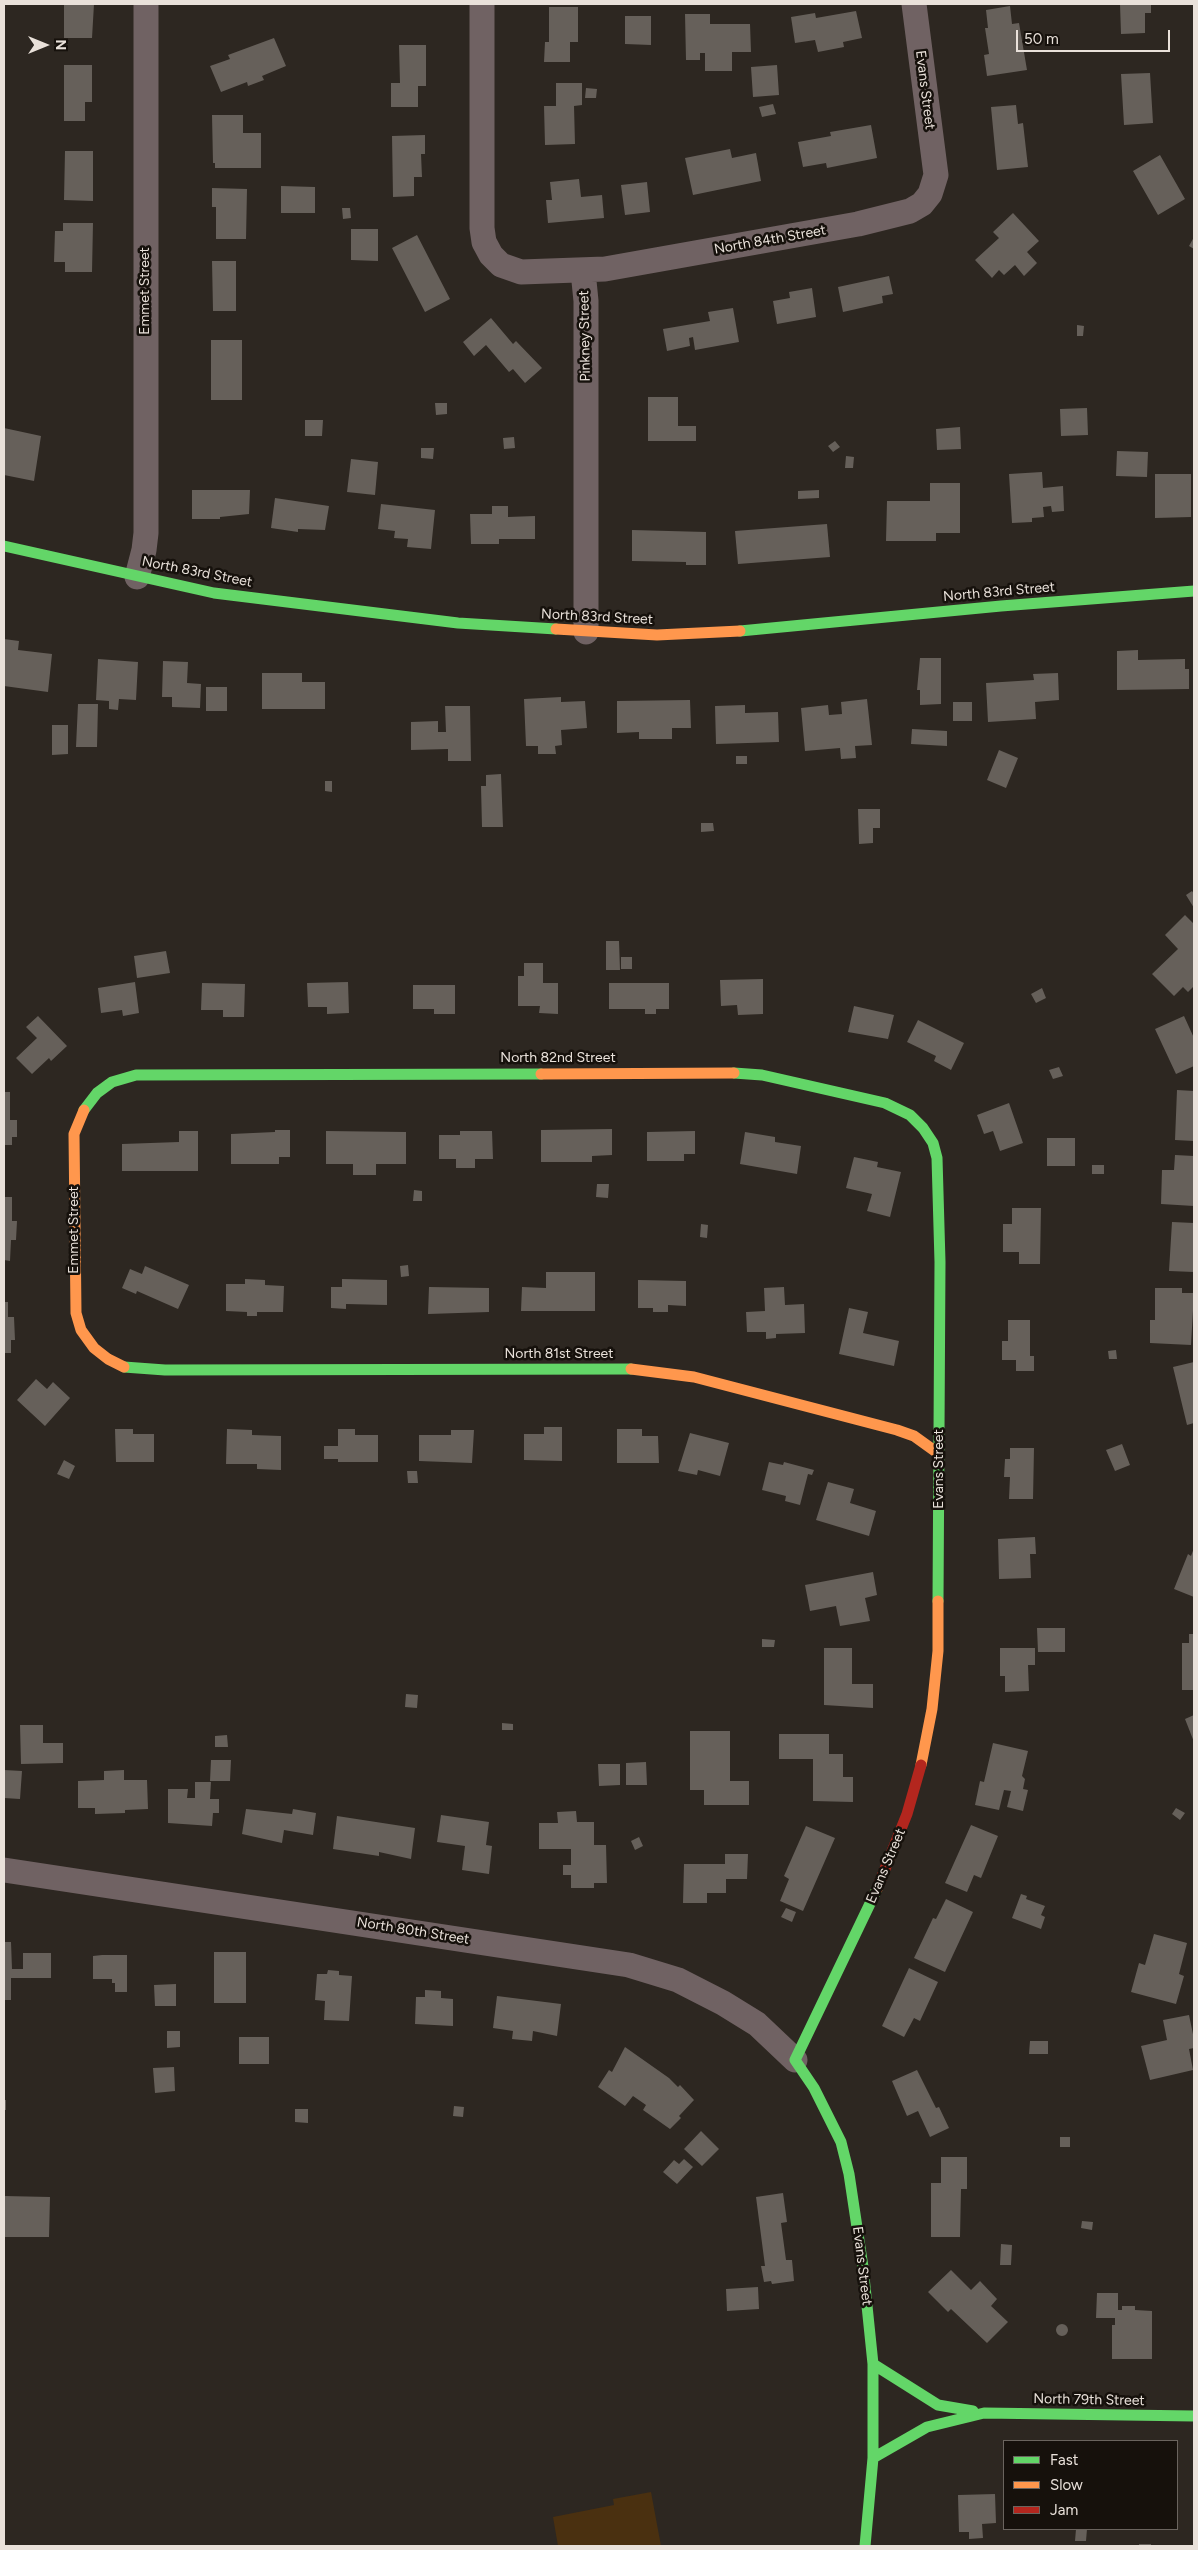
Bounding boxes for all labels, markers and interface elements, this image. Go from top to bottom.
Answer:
north arrow [20,20,70,70]
scale bar [1018,20,1172,52]
text: 50 m [1024,30,1059,48]
text: N [52,40,69,50]
street label: Evans Street [912,50,938,130]
street label: North 84th Street [713,222,827,258]
street label: Emmet Street [137,247,153,335]
street label: Pinkney Street [576,290,594,382]
street label: North 83rd Street [140,553,254,591]
street label: North 83rd Street [942,579,1056,605]
street label: North 83rd Street [541,606,653,628]
street label: North 82nd Street [500,1050,616,1066]
street label: Emmet Street [66,1186,82,1274]
street label: North 81st Street [504,1346,614,1362]
street label: Evans Street [931,1429,947,1509]
street label: Evans Street [863,1826,909,1906]
street label: North 80th Street [356,1914,470,1948]
street label: Evans Street [849,2226,875,2306]
street label: North 79th Street [1033,2391,1145,2409]
legend [1003,2440,1178,2530]
text: Fast [1050,2451,1078,2469]
text: Slow [1050,2476,1083,2494]
text: Jam [1050,2501,1078,2519]

